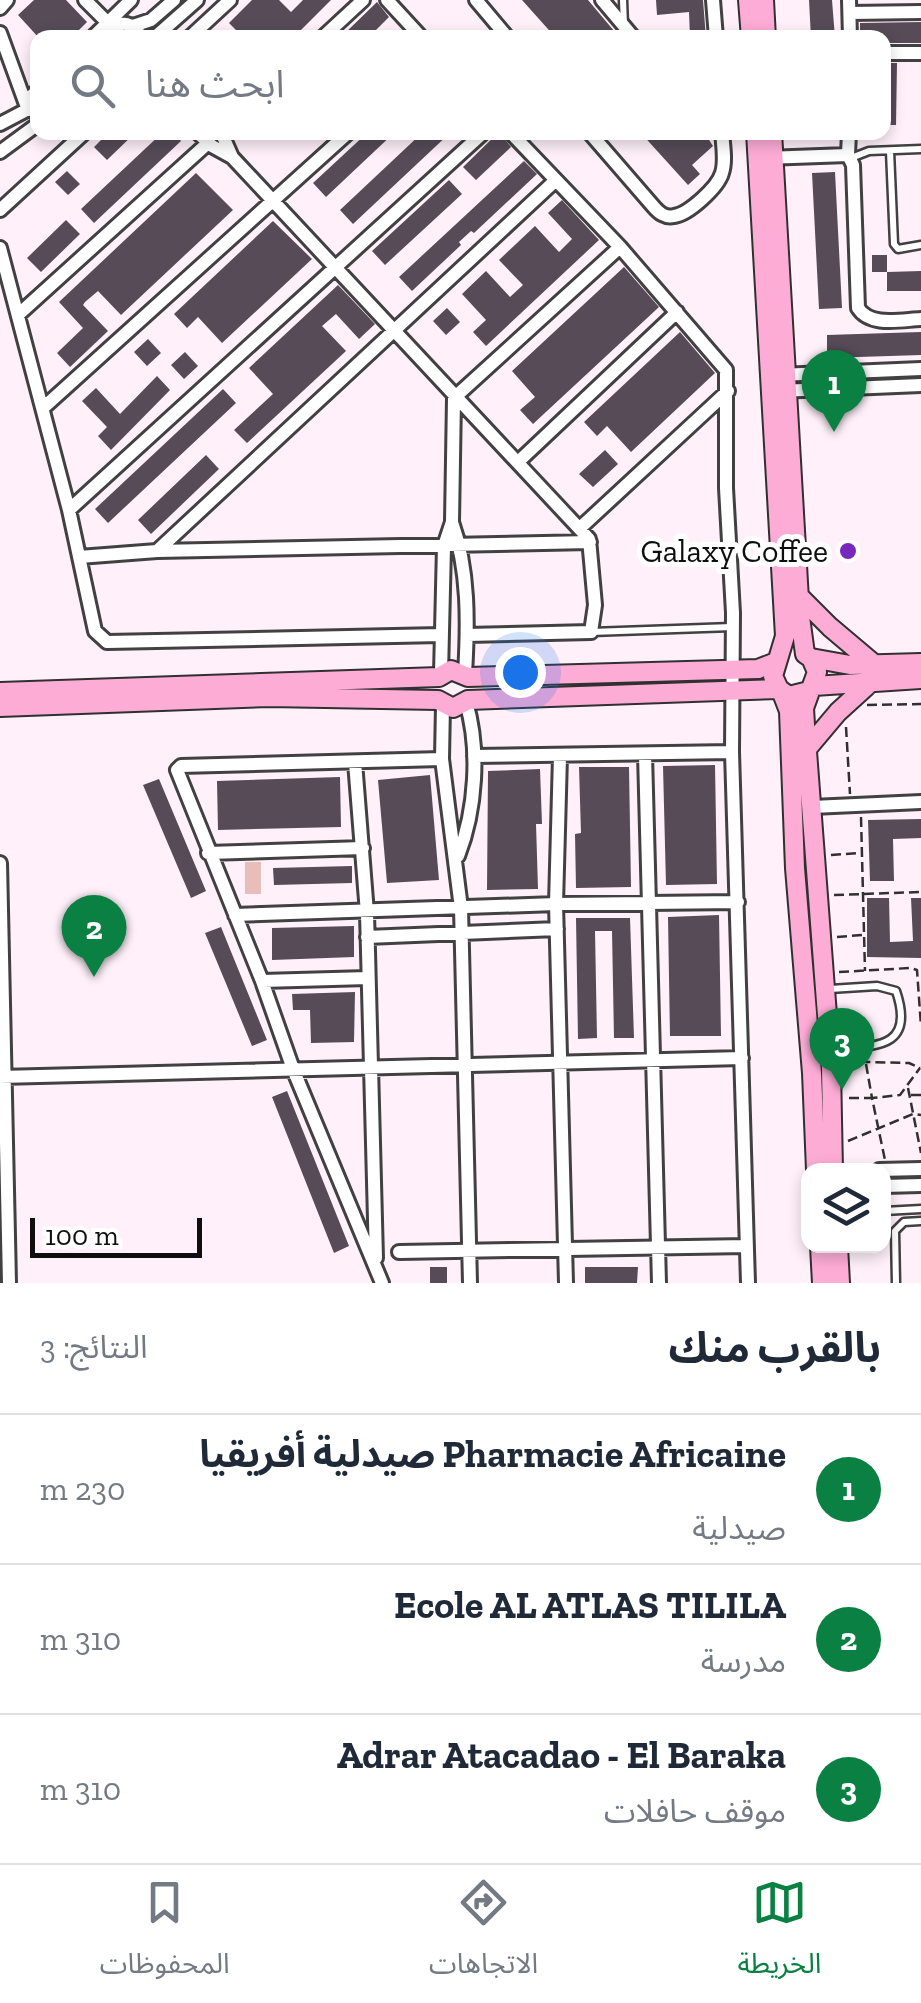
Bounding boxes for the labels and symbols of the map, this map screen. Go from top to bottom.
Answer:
pin: 1 [802,350,866,432]
place label: Galaxy Coffee [641,532,828,570]
marker: Galaxy Coffee [837,540,859,562]
your location [495,647,546,698]
pin: 2 [62,894,126,977]
pin: 3 [810,1008,874,1090]
scale bar [30,1213,202,1258]

